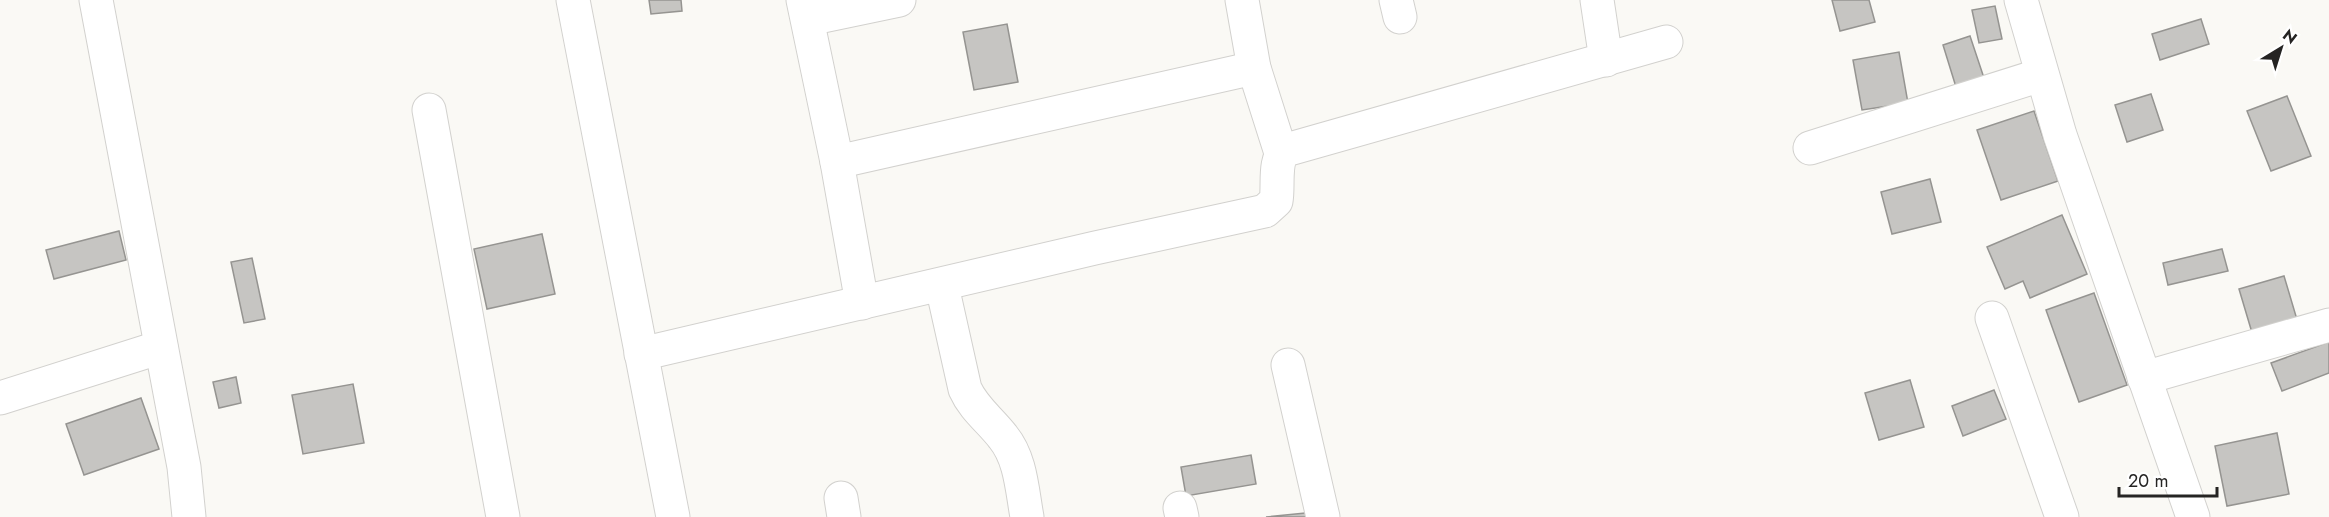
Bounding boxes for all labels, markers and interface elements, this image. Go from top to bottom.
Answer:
north arrow [2251,18,2311,78]
text: N [2278,24,2302,50]
scale bar [2119,460,2216,498]
text: 20 m [2128,468,2168,494]

